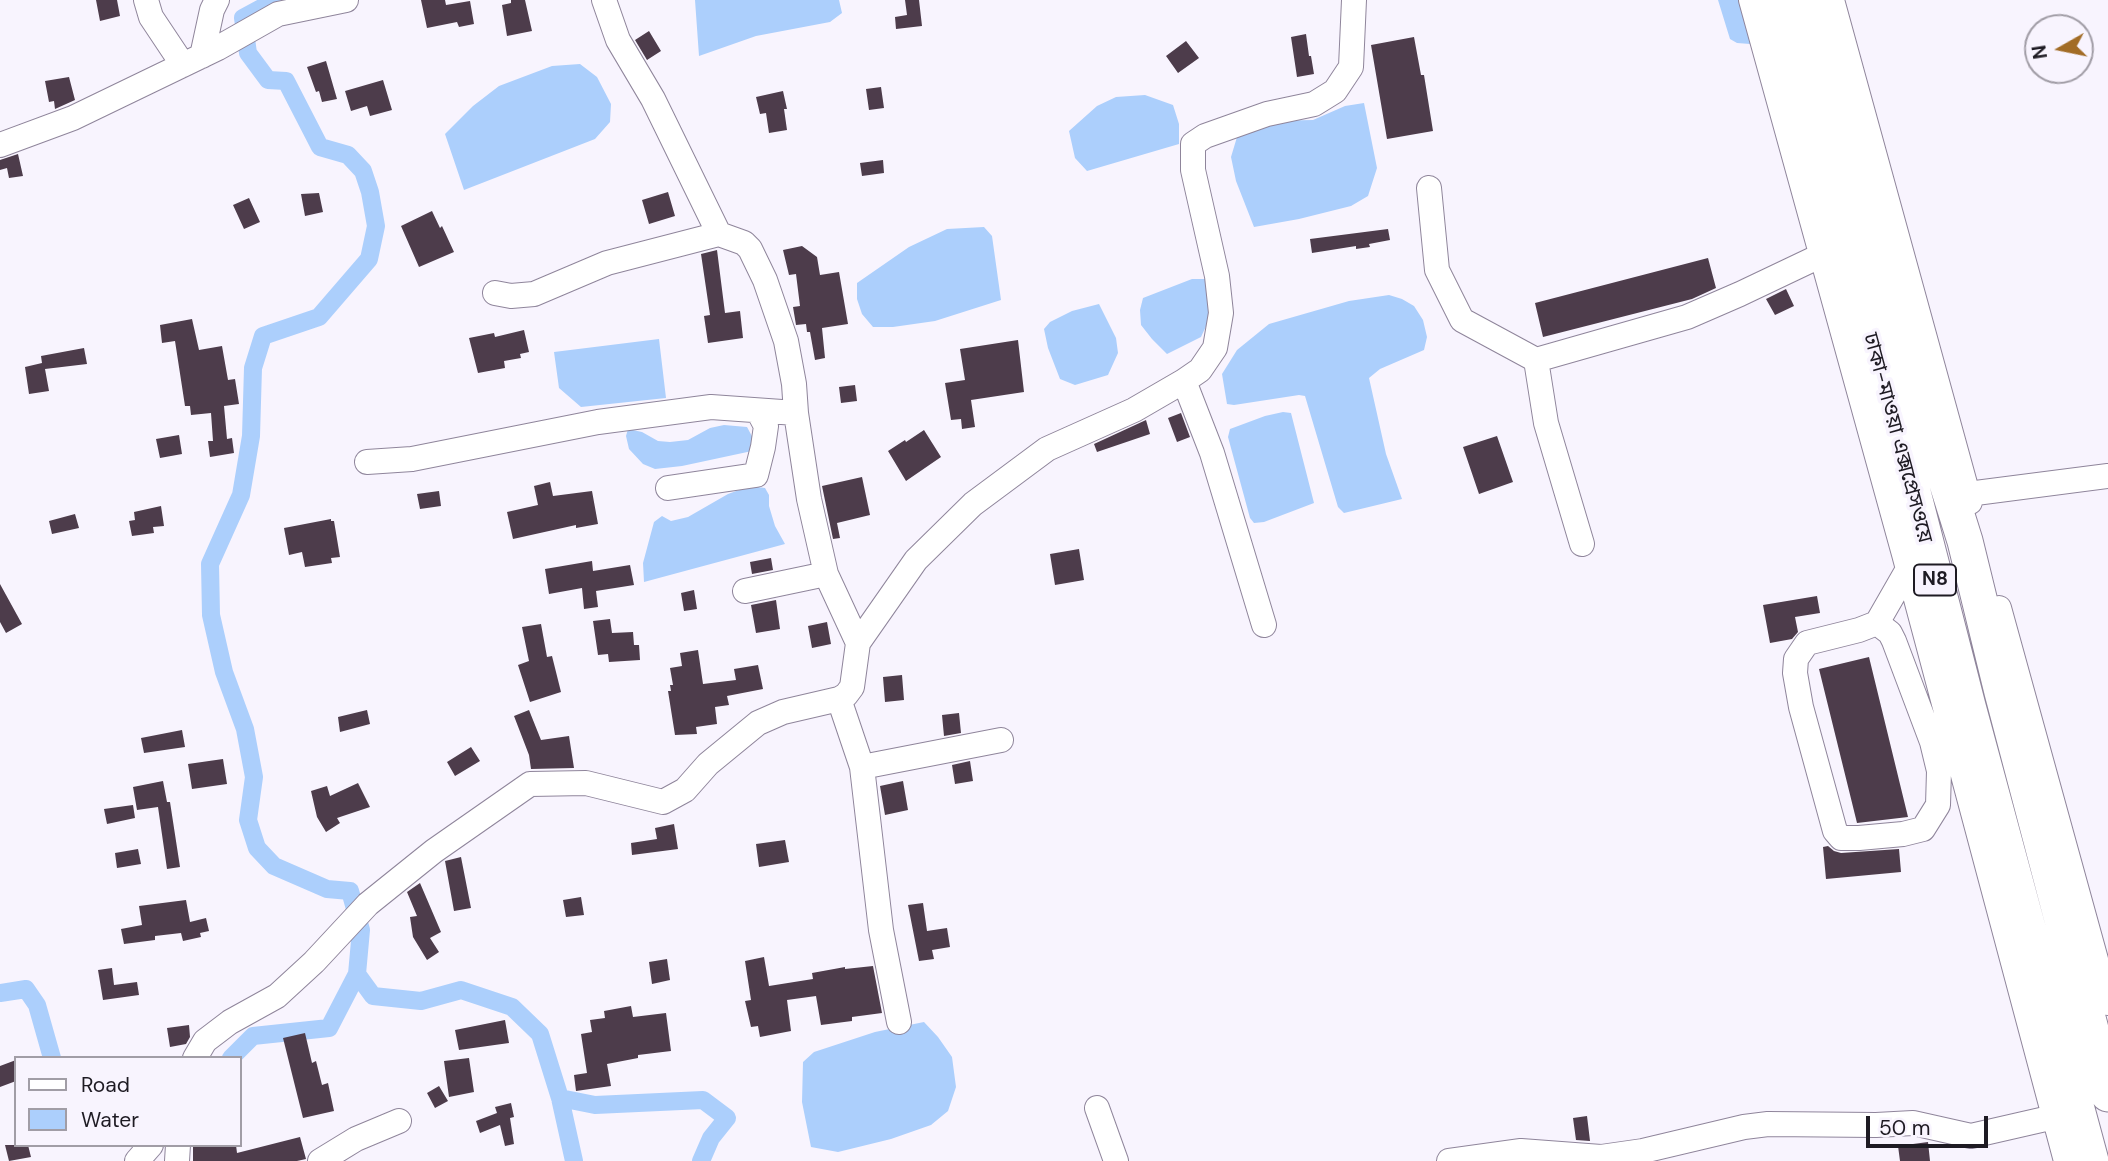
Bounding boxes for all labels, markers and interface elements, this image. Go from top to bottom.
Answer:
north arrow [2024,14,2094,84]
text: N [2026,43,2053,61]
street label: ঢাকা-মাওয়া এক্সপ্রেসওয়ে [1857,330,1937,546]
road number: N8 [1914,565,1956,596]
legend [14,1056,242,1147]
text: Road [81,1071,130,1099]
scale bar [1870,1102,1993,1146]
text: Water [81,1106,139,1134]
text: 50 m [1879,1114,1930,1142]

